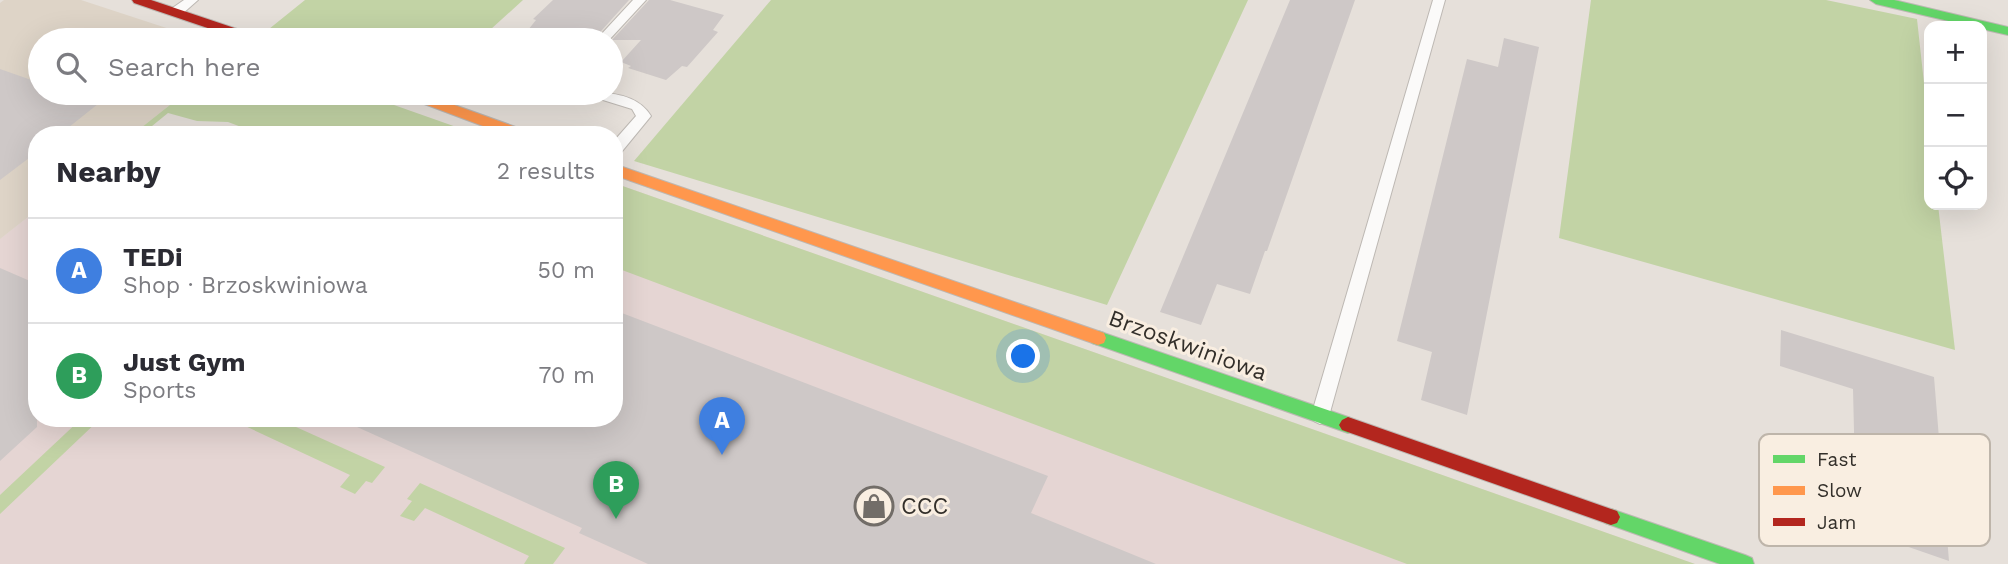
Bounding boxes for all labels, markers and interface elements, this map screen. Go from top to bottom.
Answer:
map controls [1924,21,1987,210]
button: + [1924,21,1987,84]
search box [28,28,623,105]
icon: search [52,48,90,86]
text: Search here [108,52,260,82]
button: − [1924,84,1987,147]
button: locate [1924,147,1987,210]
text: Nearby [56,154,161,189]
text: 2 results [497,158,595,185]
text: TEDi [123,242,183,272]
text: A [71,257,87,284]
text: 50 m [538,257,595,284]
text: Shop · Brzoskwiniowa [123,272,368,299]
street label: Brzoskwiniowa [1105,304,1271,387]
your location [1006,339,1040,373]
text: Just Gym [123,347,246,377]
text: B [71,362,87,389]
text: 70 m [538,362,595,389]
text: Sports [123,377,196,404]
pin: A [699,397,745,455]
legend [1759,434,1990,546]
text: Fast [1817,448,1856,471]
pin: B [593,461,639,519]
text: Slow [1817,479,1862,502]
shop icon: CCC [853,485,895,527]
place label: CCC [901,493,948,520]
text: Jam [1817,511,1856,534]

